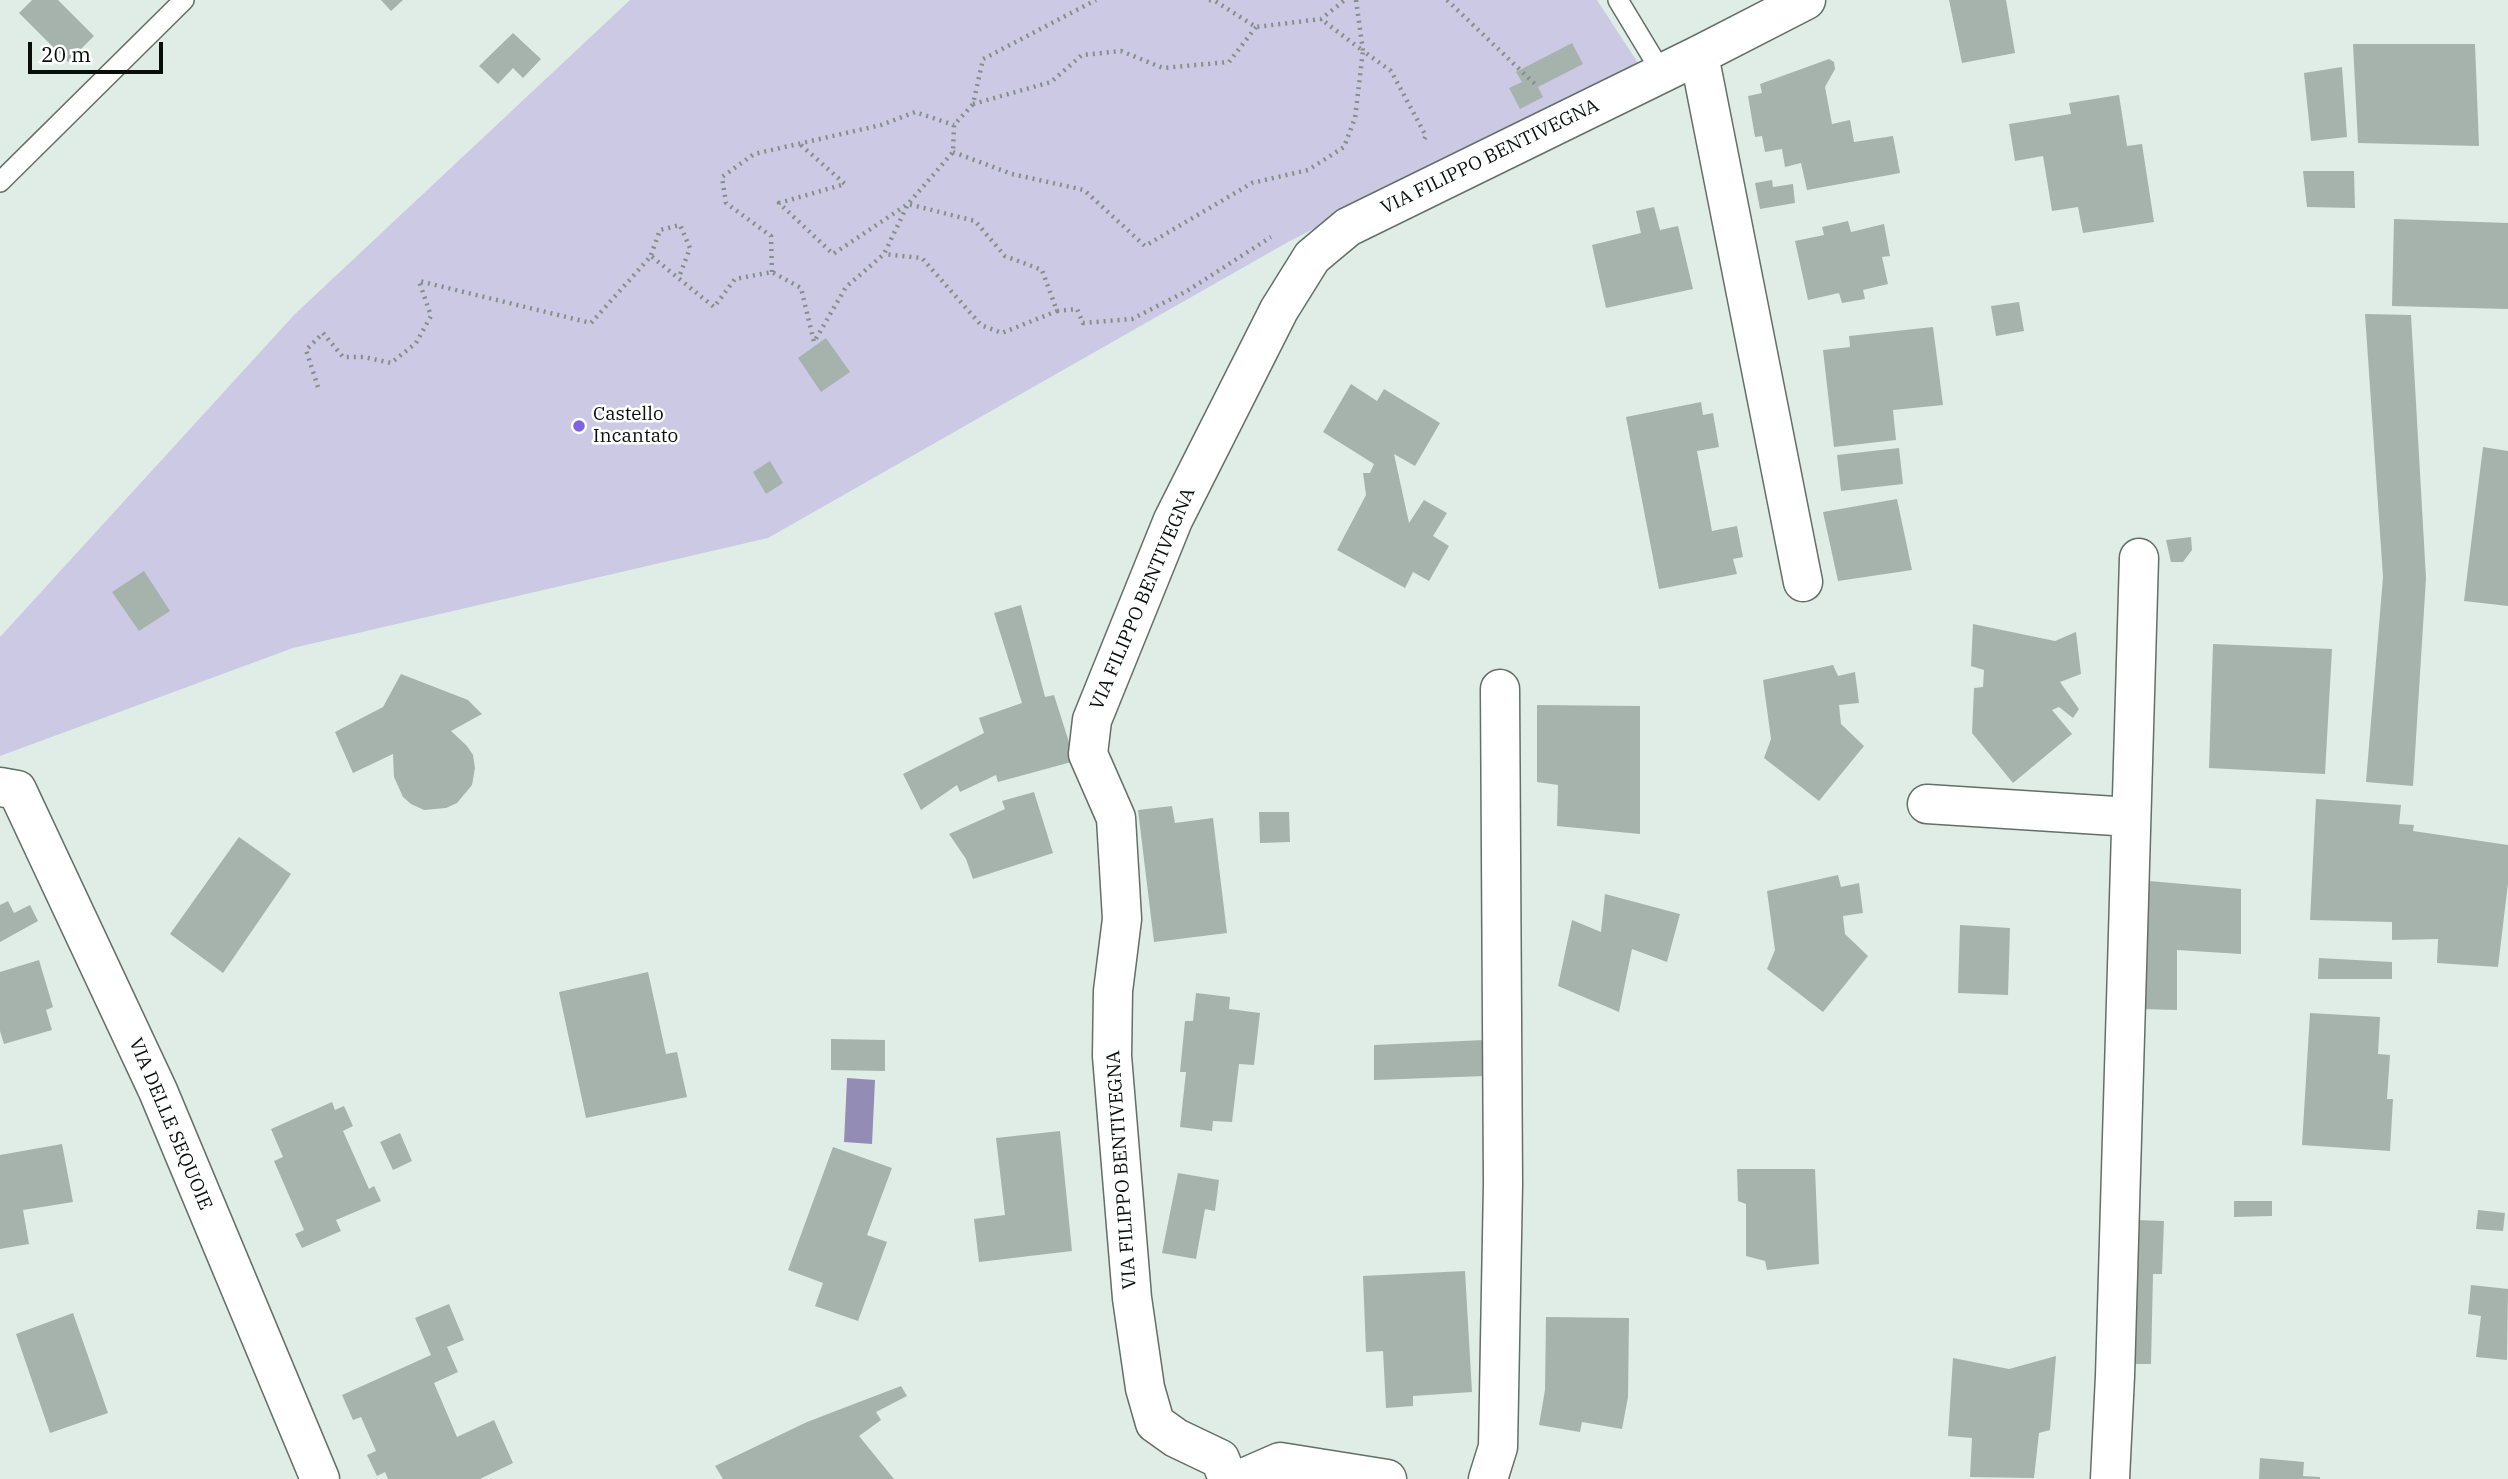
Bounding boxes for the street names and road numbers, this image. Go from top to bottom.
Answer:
street label: VIA FILIPPO BENTIVEGNA [1377,94,1603,220]
street label: VIA FILIPPO BENTIVEGNA [1086,484,1200,714]
street label: VIA DELLE SEQUOIE [123,1035,217,1213]
street label: VIA FILIPPO BENTIVEGNA [1102,1050,1142,1290]

